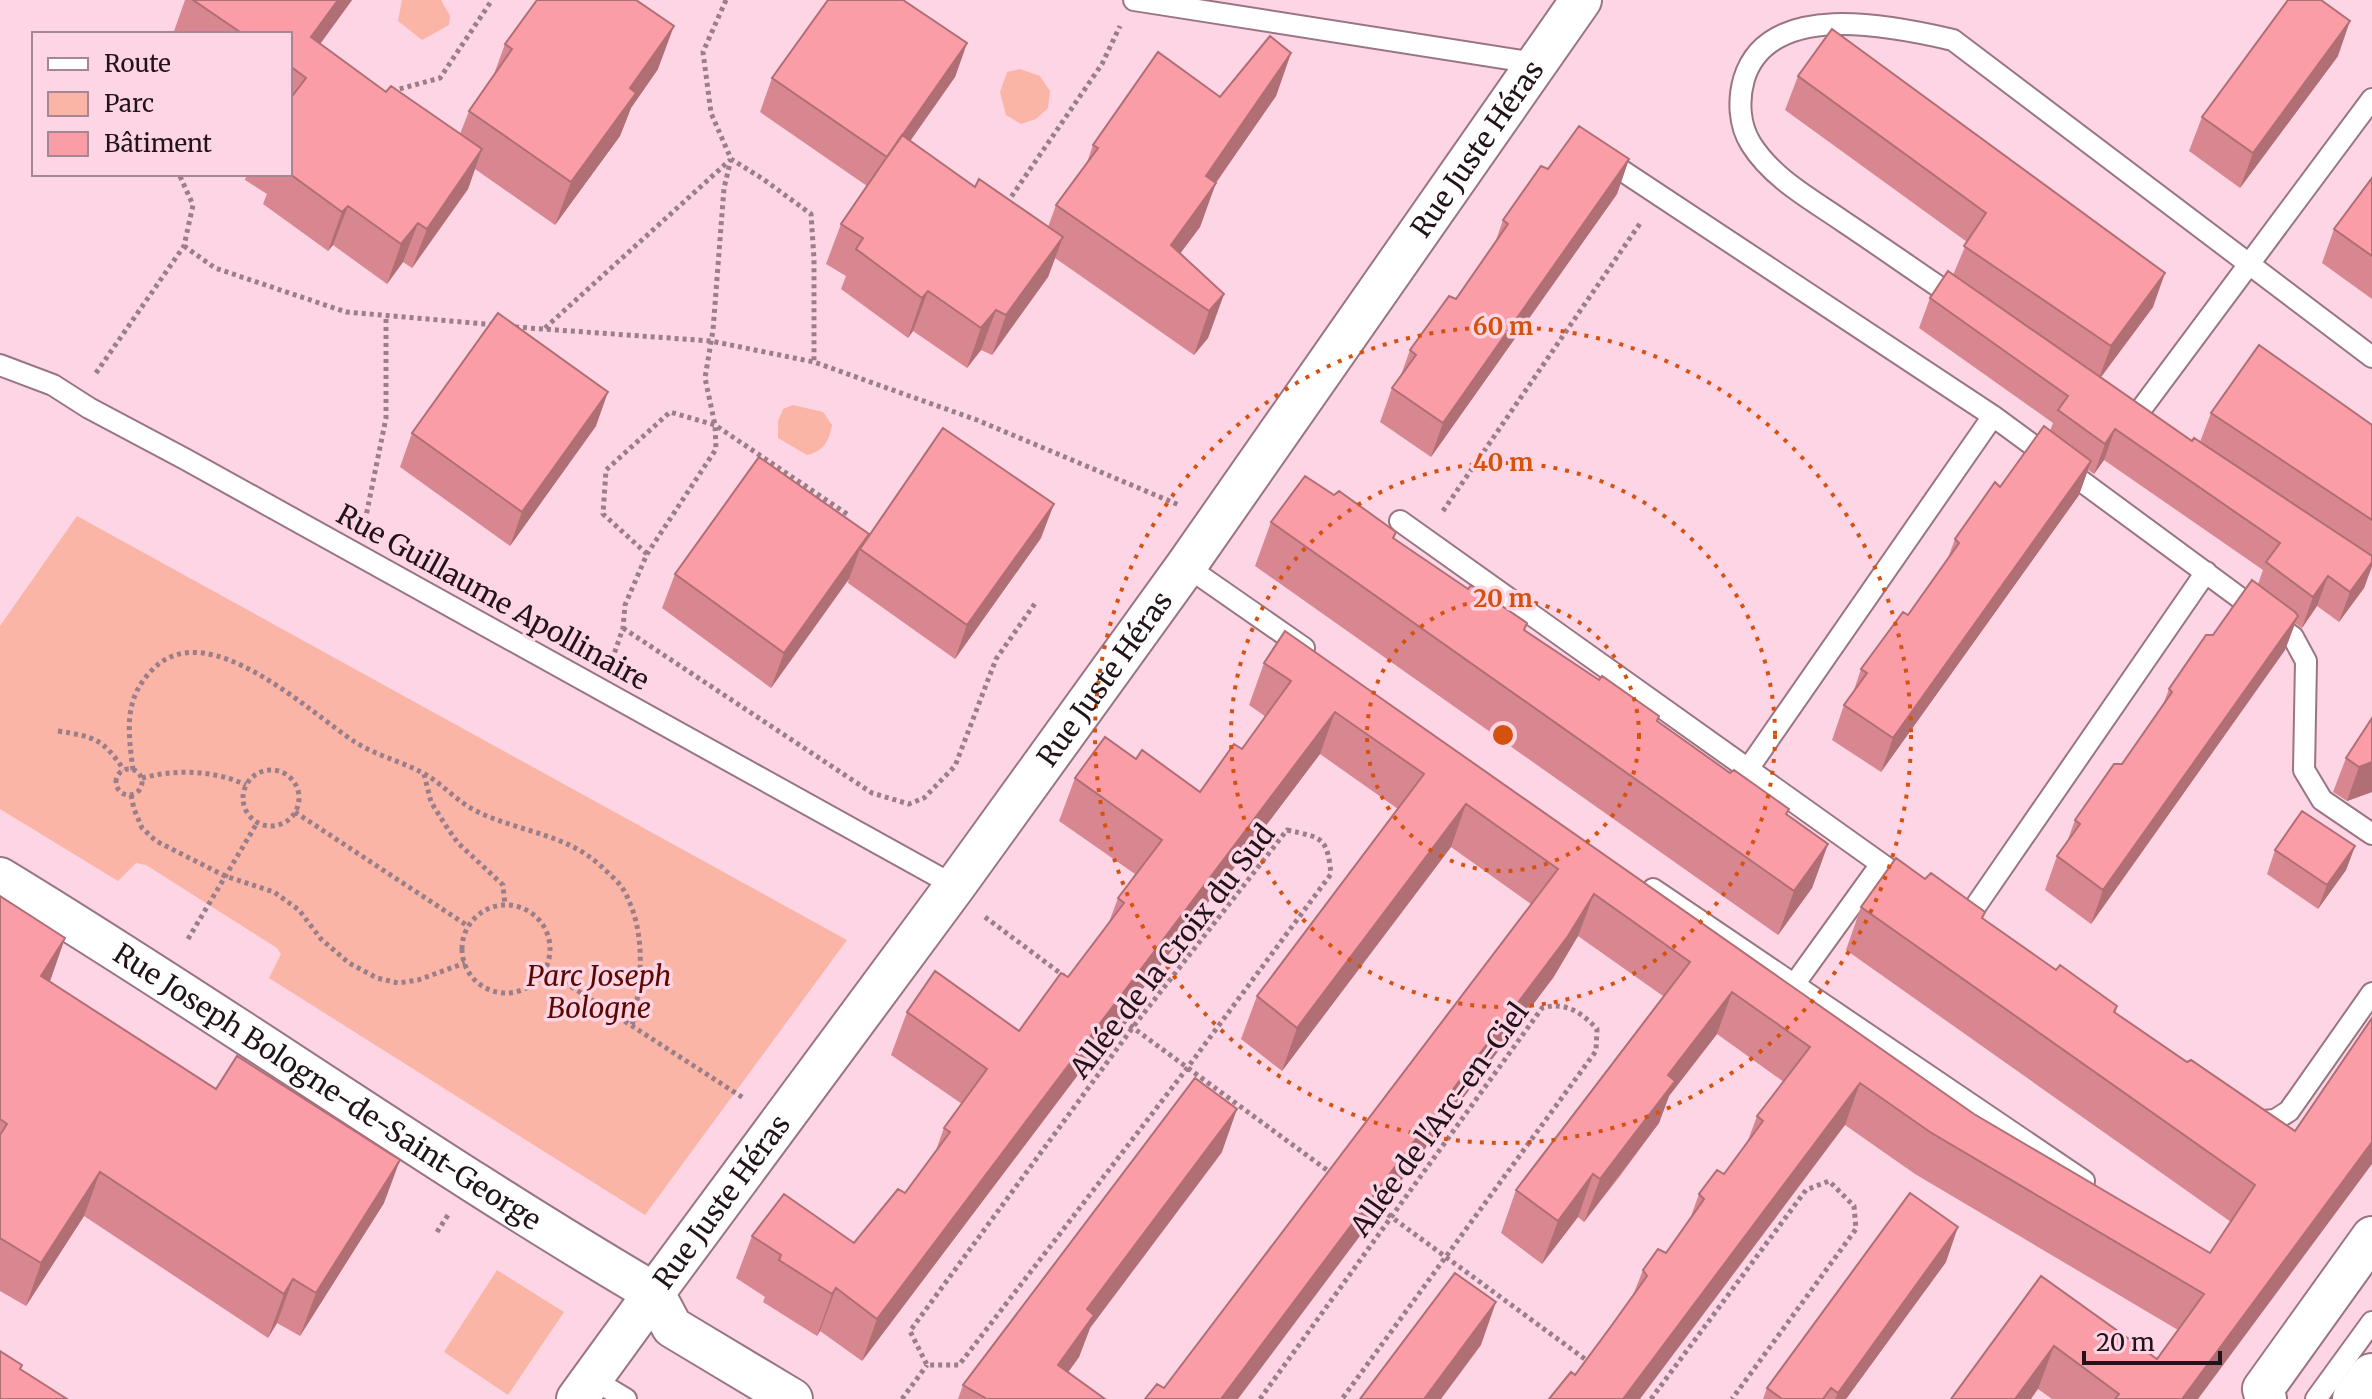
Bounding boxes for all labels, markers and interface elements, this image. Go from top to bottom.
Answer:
legend [32,32,292,176]
text: Route [104,48,171,79]
street label: Rue Juste Héras [1403,53,1551,244]
text: Parc [104,88,154,119]
text: Bâtiment [104,128,213,159]
text: 60 m [1473,311,1533,342]
text: 40 m [1473,447,1533,478]
street label: Rue Guillaume Apollinaire [330,496,656,698]
text: 20 m [1473,583,1533,614]
street label: Rue Juste Héras [1029,584,1180,774]
centre of rings [1489,721,1517,749]
street label: Allée de la Croix du Sud [1061,817,1282,1086]
street label: Rue Joseph Bologne-de-Saint-George [107,935,548,1238]
park label: Parc Joseph Bologne [527,958,671,1026]
street label: Allée de l'Arc-en-Ciel [1341,995,1536,1244]
street label: Rue Juste Héras [645,1107,798,1296]
scale bar [2084,1315,2220,1365]
text: 20 m [2096,1327,2155,1358]

